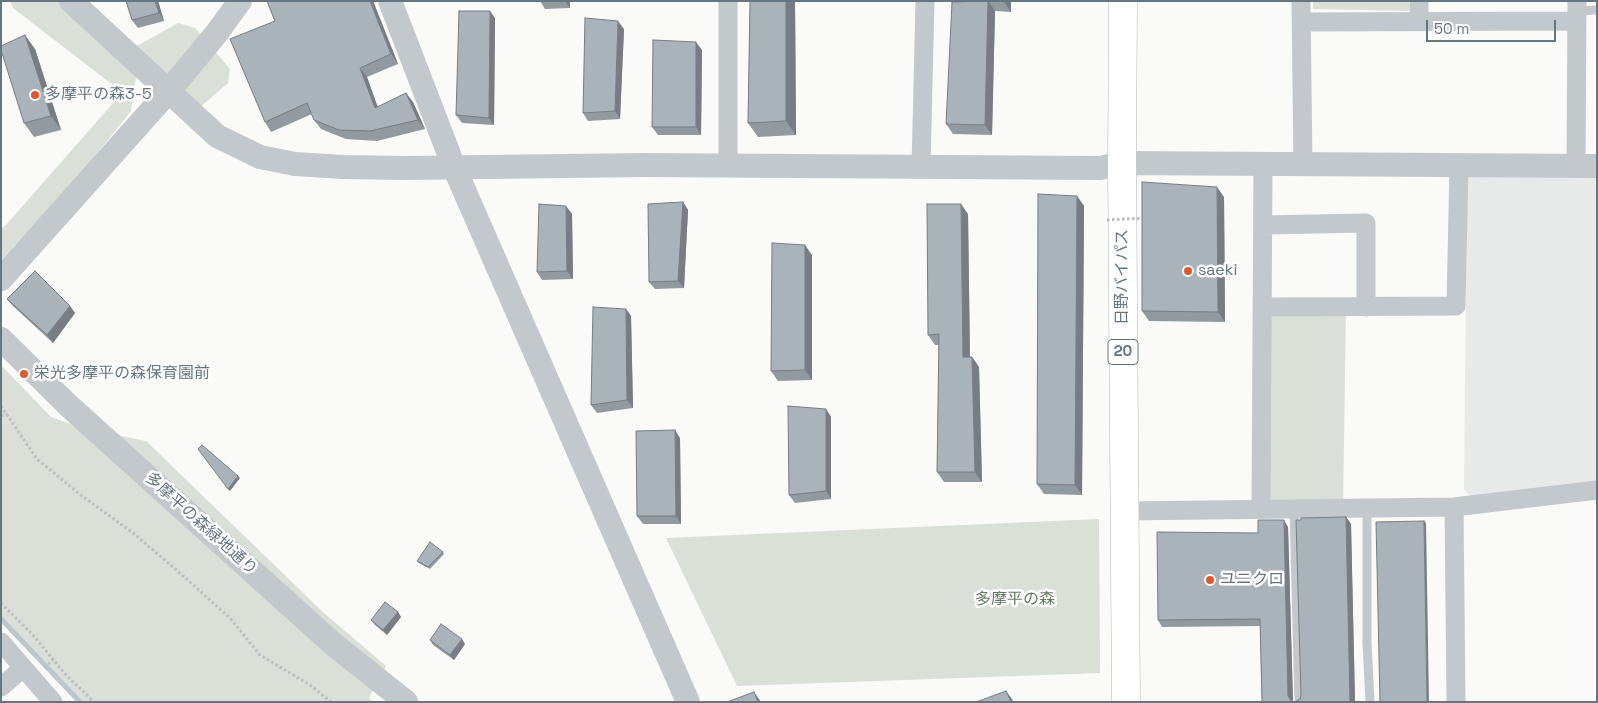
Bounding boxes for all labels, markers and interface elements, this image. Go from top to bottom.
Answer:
scale bar [1428,10,1558,42]
text: 50 m [1434,19,1469,38]
place label: 多摩平の森3-5 [45,85,152,105]
marker: 多摩平の森3-5 [29,89,41,101]
street label: 日野バイパス [1113,229,1133,325]
place label: saeki [1198,261,1237,281]
marker: saeki [1182,265,1194,277]
road number: 20 [1108,340,1138,364]
place label: 栄光多摩平の森保育園前 [34,364,210,384]
marker: 栄光多摩平の森保育園前 [18,368,30,380]
street label: 多摩平の森緑地通り [141,469,261,579]
place label: ユニクロ [1220,570,1284,590]
marker: ユニクロ [1204,574,1216,586]
park label: 多摩平の森 [975,590,1055,610]

